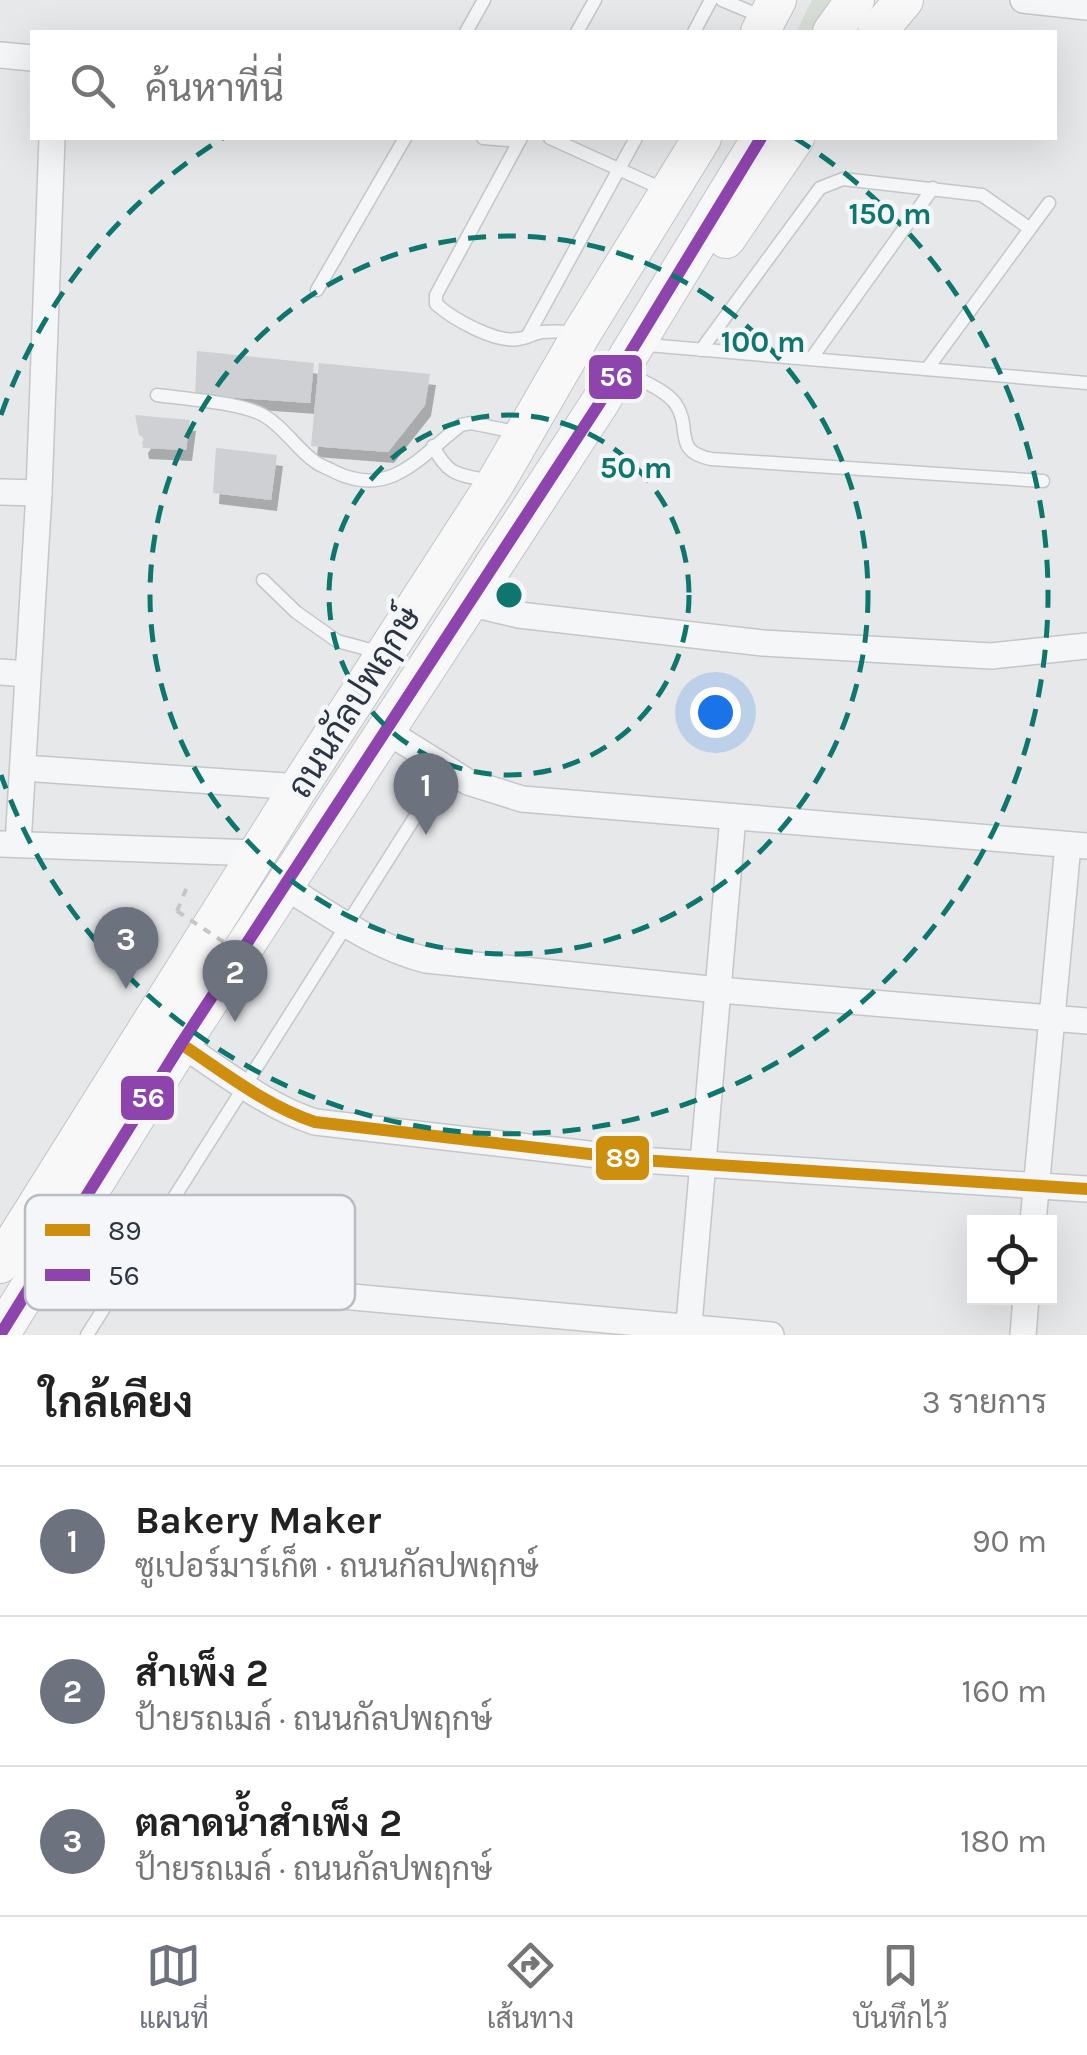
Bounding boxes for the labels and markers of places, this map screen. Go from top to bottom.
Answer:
centre of rings [491,577,527,613]
pin: 1 [394,752,458,835]
pin: 3 [94,906,158,989]
pin: 2 [202,940,268,1022]

